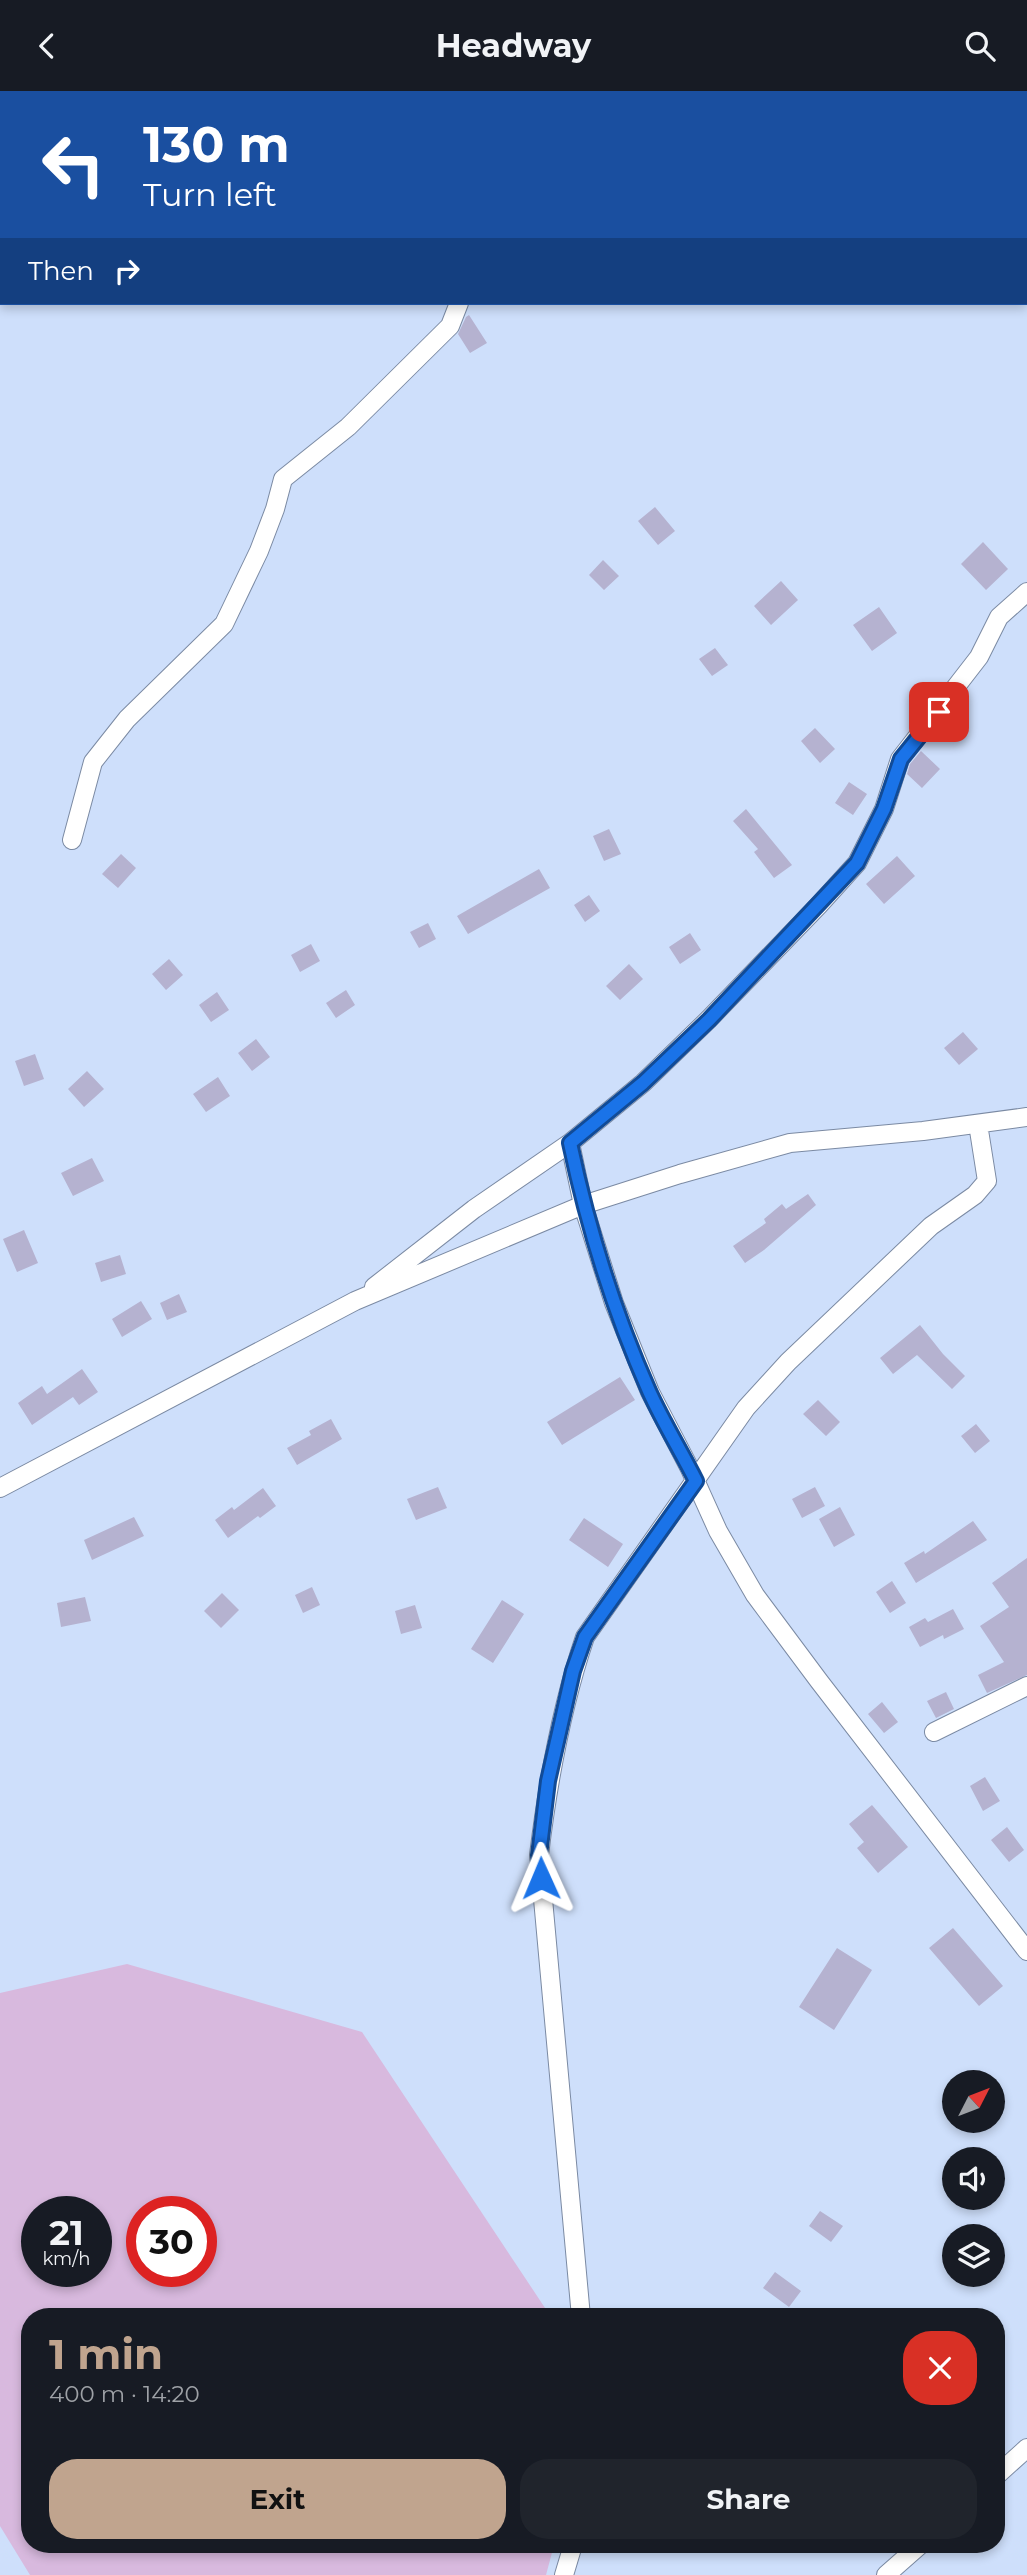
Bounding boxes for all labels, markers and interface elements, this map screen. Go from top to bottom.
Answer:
text: Headway [436,26,591,65]
icon: back [28,27,66,65]
icon: search [961,27,999,65]
text: 130 m [143,115,290,174]
icon: left [28,119,119,210]
text: Turn left [143,175,277,214]
icon: right [108,252,146,290]
text: Then [28,255,94,287]
pin [909,682,969,742]
icon: arrive [920,693,958,731]
position arrow [504,1841,578,1915]
north arrow [942,2070,1004,2133]
map controls [942,2070,1005,2287]
button: sound [942,2147,1005,2210]
speed limit sign: 30 [126,2196,217,2287]
text: 21 [49,2211,84,2254]
button: layers [942,2224,1005,2287]
text: km/h [42,2248,91,2270]
text: 1 min [49,2328,163,2380]
button: close [903,2331,977,2405]
text: 400 m · 14:20 [49,2380,200,2408]
button: Exit [49,2459,506,2539]
button: Share [520,2459,977,2539]

